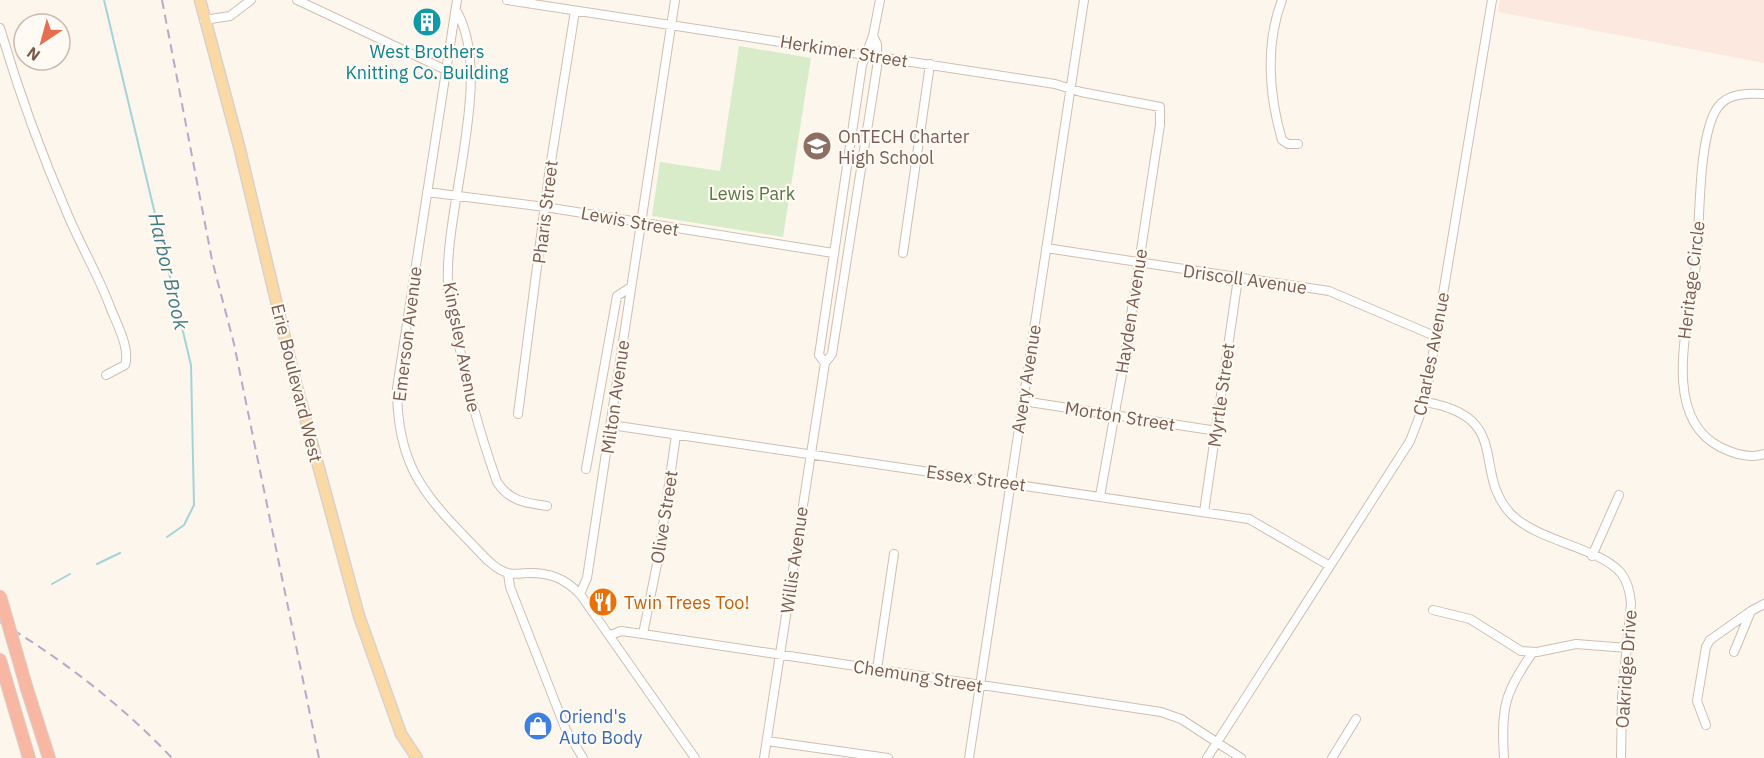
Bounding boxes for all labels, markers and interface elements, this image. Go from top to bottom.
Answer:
building icon: West Brothers Knitting Co. Building [411,6,443,38]
north arrow [12,12,72,72]
street label: Herkimer Street [778,30,910,72]
place label: West Brothers Knitting Co. Building [346,40,509,84]
text: N [23,43,44,66]
place label: OnTECH Charter High School [838,125,970,169]
school or university icon: OnTECH Charter High School [801,130,833,162]
street label: Pharis Street [527,159,563,265]
park label: Lewis Park [709,182,796,205]
street label: Lewis Street [579,201,681,241]
water label: Harbor Brook [142,210,196,333]
street label: Heritage Circle [1672,219,1710,341]
street label: Hayden Avenue [1110,247,1152,375]
street label: Driscoll Avenue [1181,259,1309,299]
street label: Emerson Avenue [387,265,427,403]
street label: Kingsley Avenue [438,280,486,414]
street label: Charles Avenue [1408,290,1454,418]
street label: Erie Boulevard West [266,301,328,465]
street label: Avery Avenue [1006,323,1046,435]
street label: Milton Avenue [596,338,634,455]
street label: Myrtle Street [1202,341,1240,449]
street label: Morton Street [1063,396,1177,436]
street label: Essex Street [925,460,1027,496]
street label: Olive Street [645,469,683,565]
street label: Willis Avenue [775,505,813,615]
restaurant icon: Twin Trees Too! [587,586,619,618]
place label: Twin Trees Too! [624,591,750,614]
street label: Oakridge Drive [1610,609,1642,729]
street label: Chemung Street [852,654,984,698]
place label: Oriend's Auto Body [559,705,643,749]
shop icon: Oriend's Auto Body [522,710,554,742]

